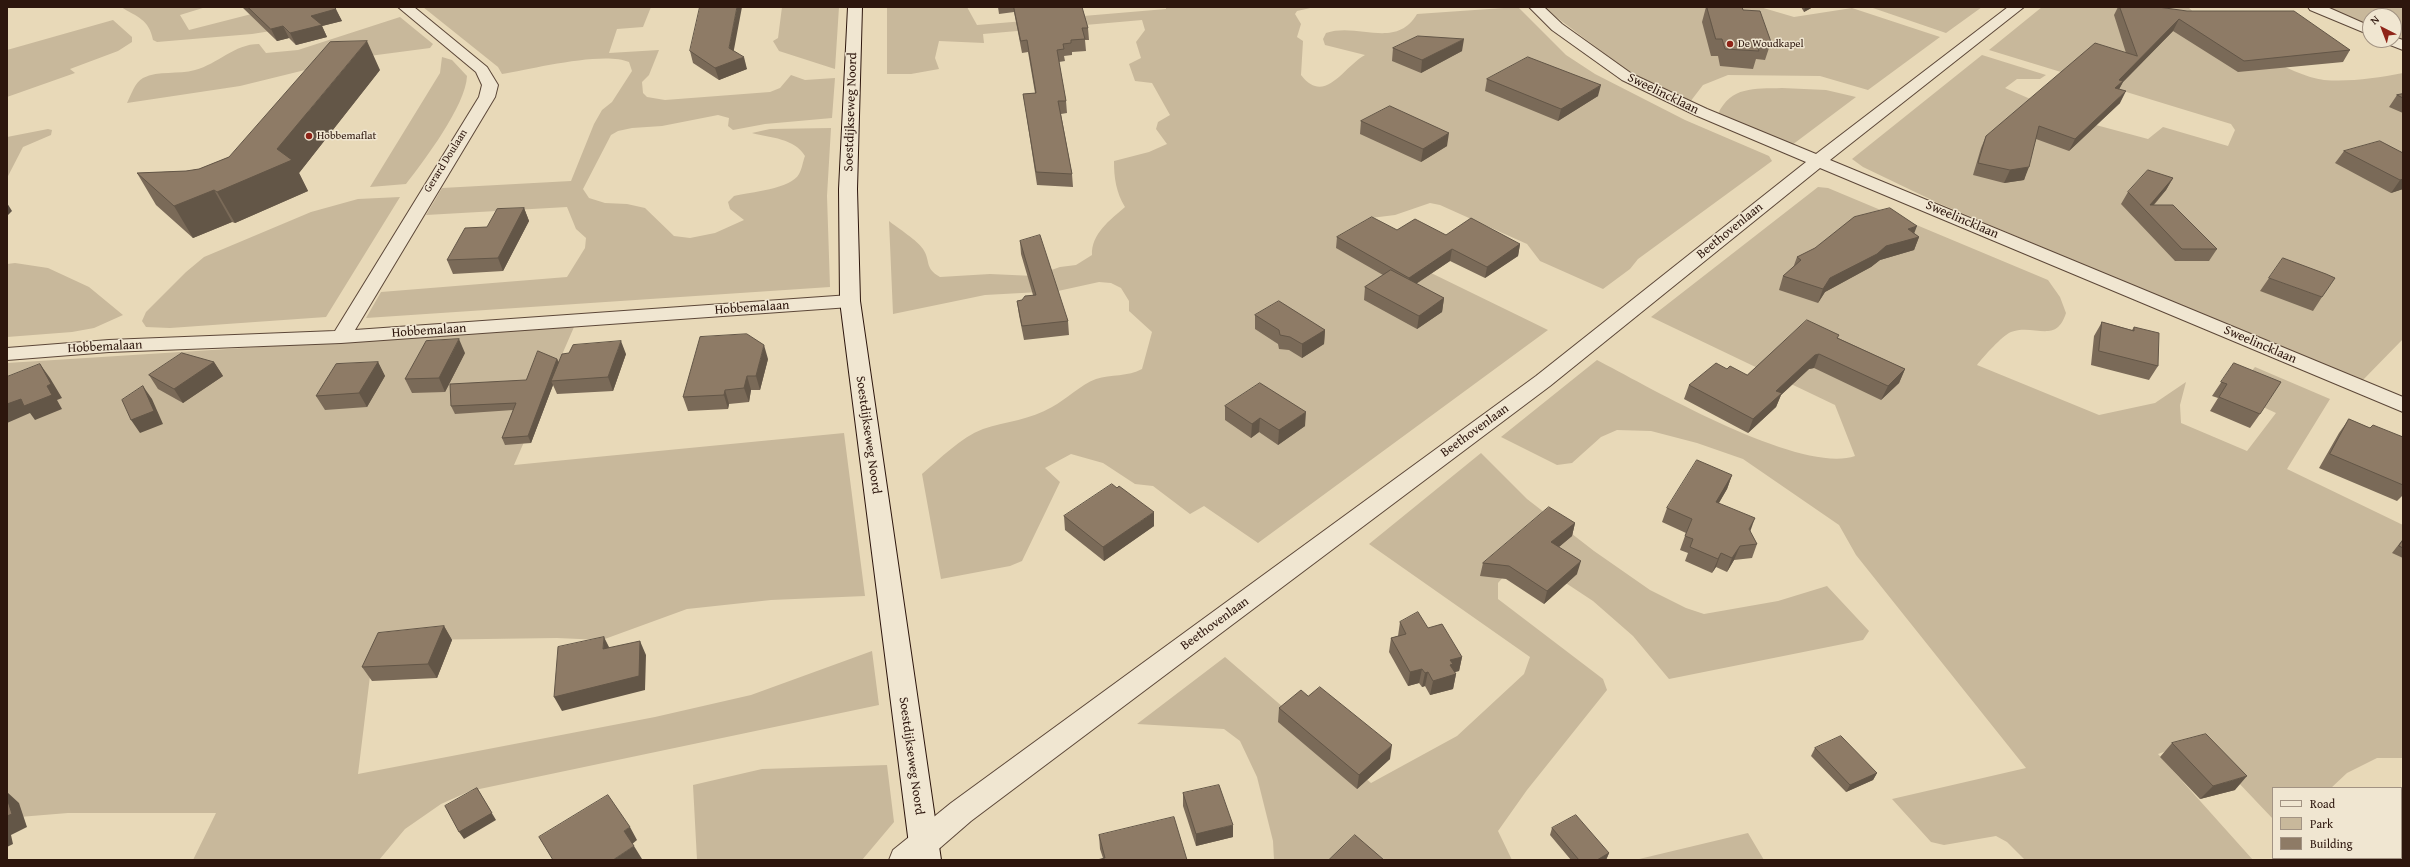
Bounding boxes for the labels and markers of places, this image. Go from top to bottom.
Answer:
place label: De Woudkapel [1738,37,1804,51]
marker: De Woudkapel [1725,39,1735,49]
place label: Hobbemaflat [317,129,376,143]
marker: Hobbemaflat [304,131,314,141]

